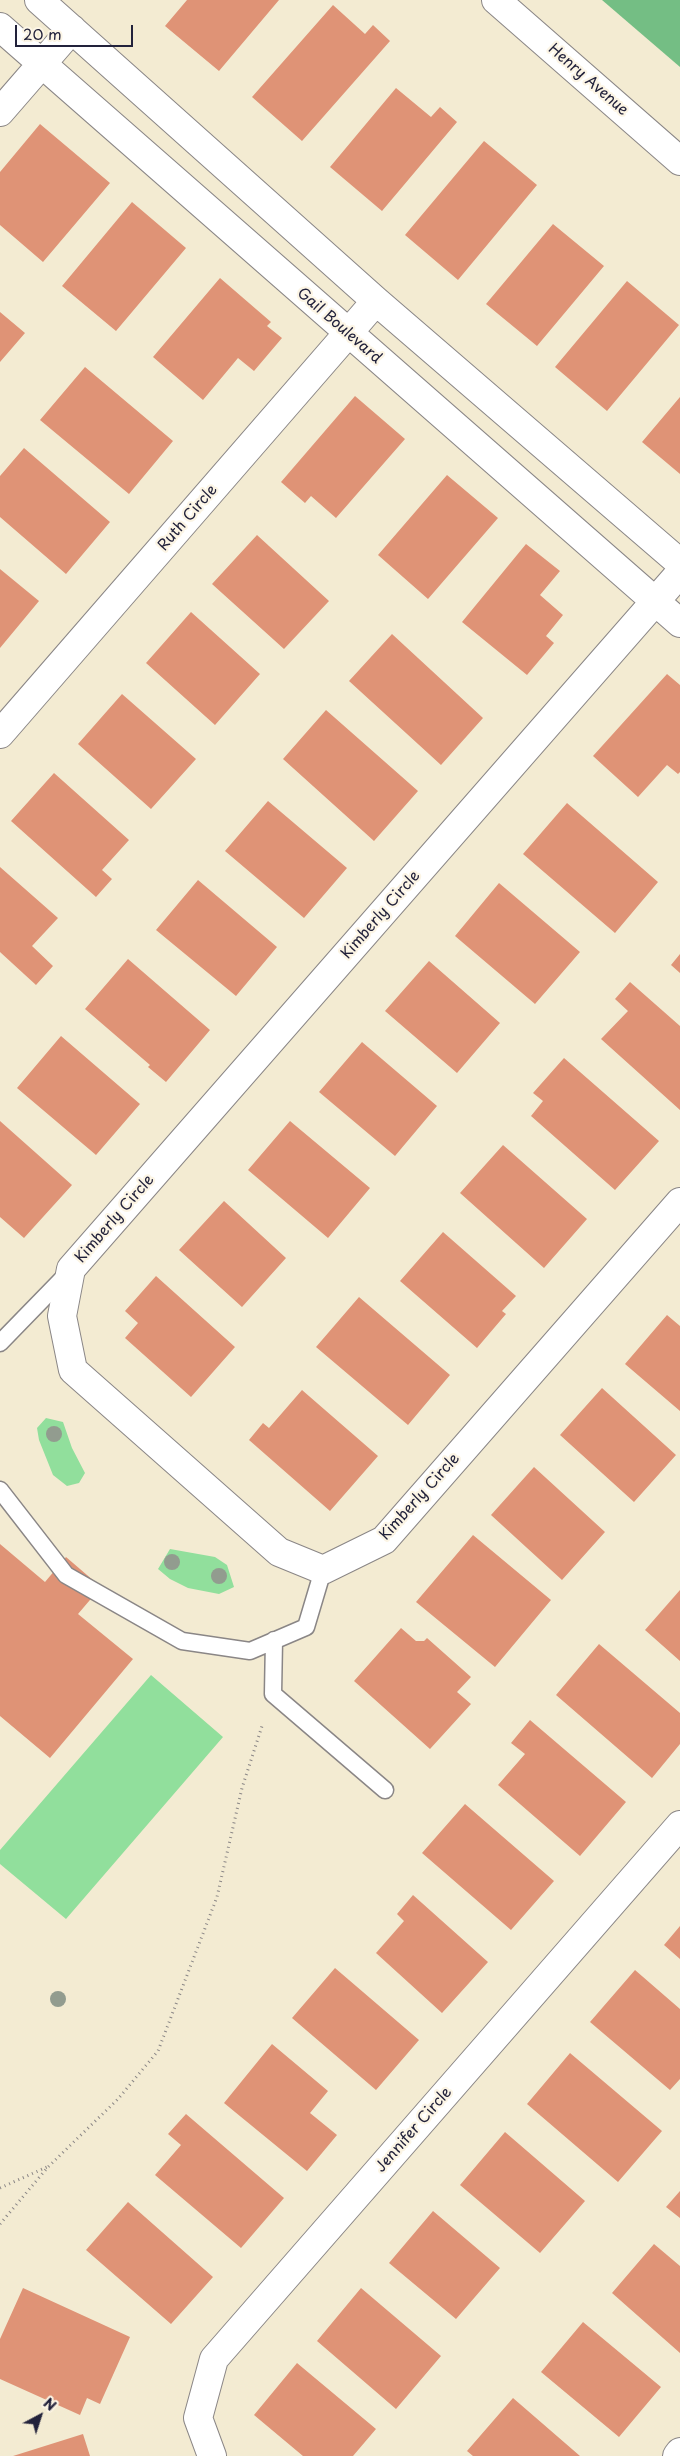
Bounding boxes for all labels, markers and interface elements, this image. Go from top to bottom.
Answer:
scale bar [18,15,135,47]
text: 20 m [23,22,62,45]
street label: Henry Avenue [544,40,632,120]
street label: Gail Boulevard [293,284,385,368]
street label: Ruth Circle [155,481,221,555]
street label: Kimberly Circle [338,867,424,963]
street label: Kimberly Circle [72,1171,158,1267]
street label: Kimberly Circle [376,1450,464,1544]
street label: Jennifer Circle [372,2084,456,2176]
north arrow [15,2391,65,2441]
text: N [39,2393,61,2416]

